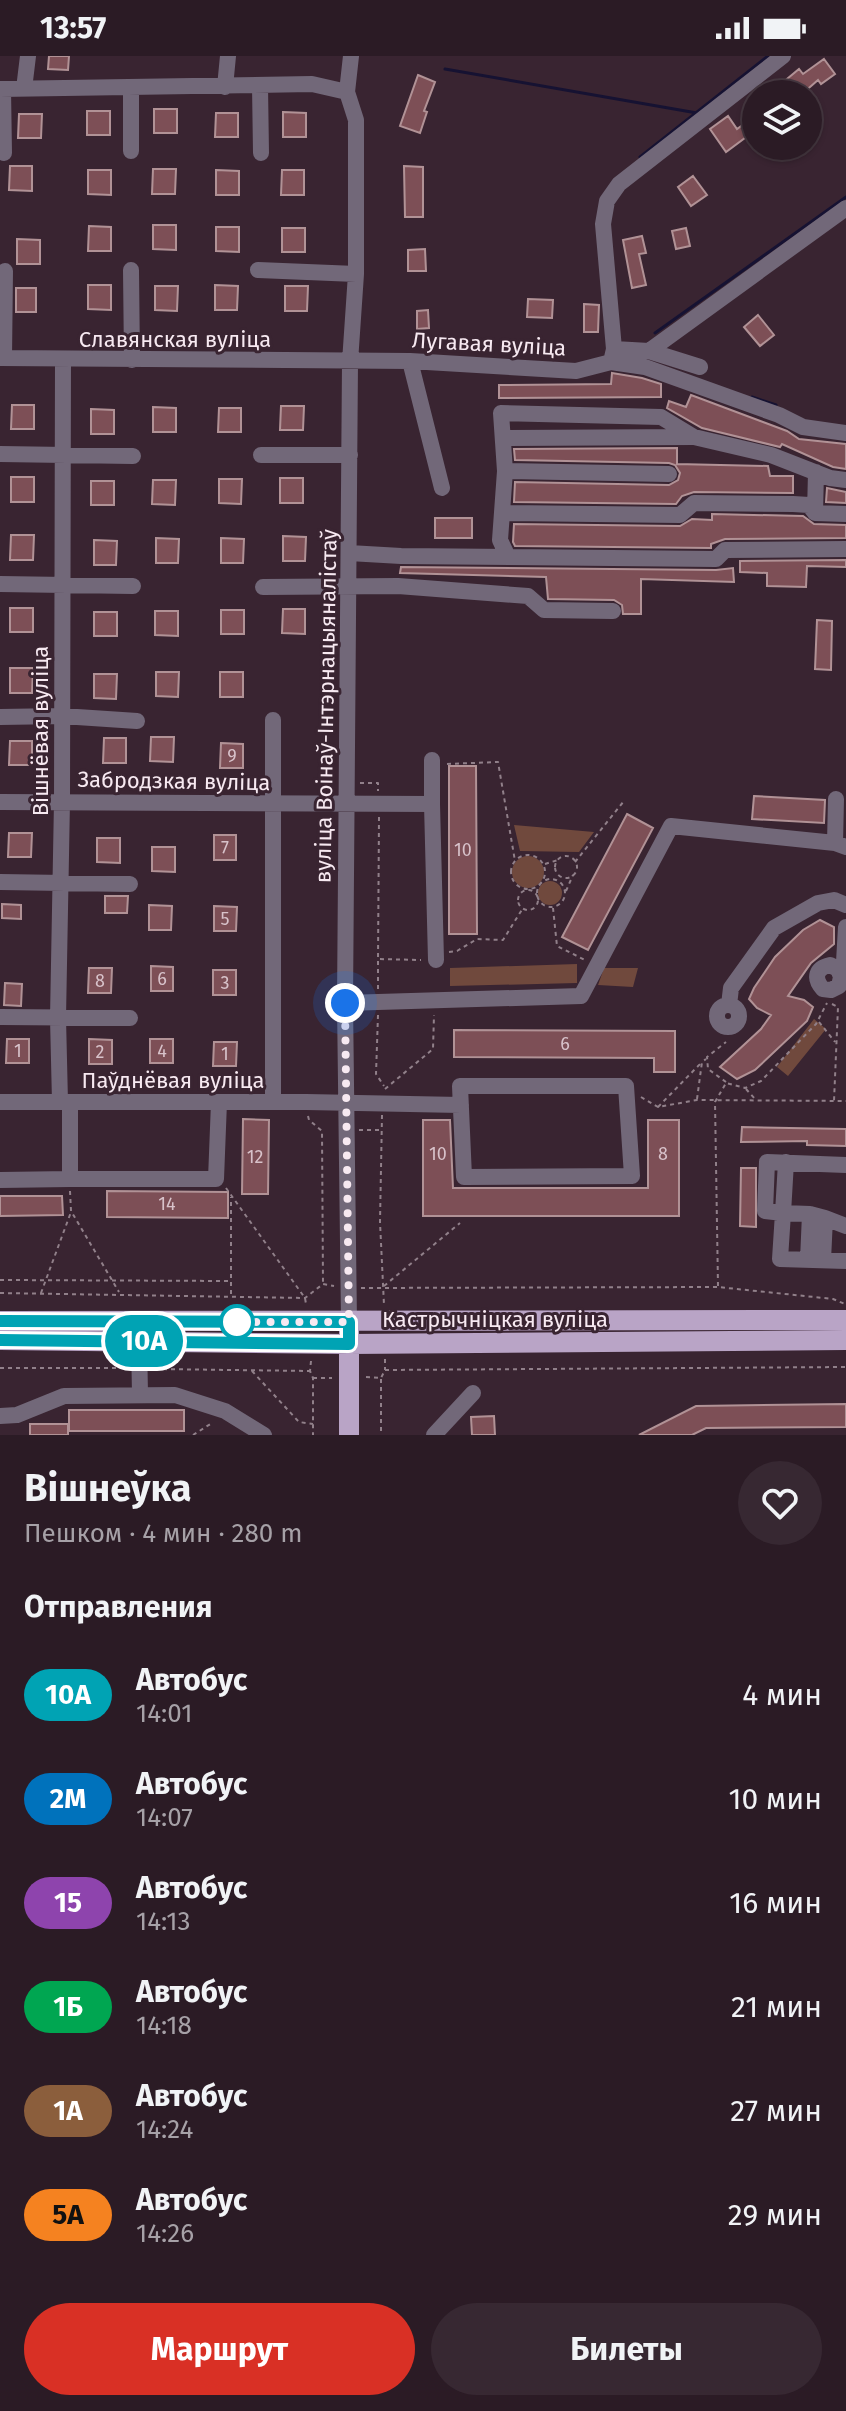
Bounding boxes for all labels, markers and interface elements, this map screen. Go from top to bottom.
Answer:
text: 13:57 [40,10,106,46]
map controls [742,80,822,160]
button: layers [742,80,822,160]
street label: Славянская вуліца [79,326,271,353]
street label: Лугавая вуліца [411,326,567,362]
street label: вуліца Воінаў-Інтэрнацыяналістаў [309,529,343,883]
street label: Вішнёвая вуліца [27,646,54,816]
house number: 9 [227,745,237,767]
street label: Забродзкая вуліца [78,766,270,796]
house number: 7 [221,837,229,859]
house number: 10 [454,839,472,861]
house number: 5 [220,908,230,930]
house number: 6 [157,968,167,990]
house number: 8 [95,970,105,992]
house number: 3 [221,972,229,994]
your location [325,983,365,1023]
house number: 6 [560,1033,570,1055]
house number: 1 [14,1040,22,1062]
house number: 4 [157,1040,167,1062]
house number: 2 [96,1041,105,1063]
house number: 1 [221,1043,229,1065]
street label: Паўднёвая вуліца [82,1067,264,1094]
house number: 10 [429,1143,447,1165]
house number: 8 [658,1143,668,1165]
house number: 12 [247,1146,263,1168]
house number: 14 [158,1193,176,1215]
unlabelled marker [220,1305,254,1339]
street label: Кастрычніцкая вуліца [382,1306,608,1333]
line badge: 10A [98,1315,190,1367]
text: 10A [121,1324,167,1357]
button: heart [738,1461,822,1545]
text: Вішнеўка [24,1465,192,1511]
text: Пешком · 4 мин · 280 m [24,1518,302,1549]
text: Отправления [24,1589,213,1625]
text: Автобус [136,1662,247,1698]
text: 4 мин [742,1677,822,1713]
text: 10A [45,1678,91,1711]
text: 14:01 [136,1698,192,1729]
text: Автобус [136,1766,247,1802]
text: 10 мин [728,1781,822,1817]
text: 2М [50,1782,86,1815]
text: 14:07 [136,1802,193,1833]
text: Автобус [136,1870,247,1906]
text: 16 мин [729,1885,822,1921]
text: 15 [54,1886,82,1919]
text: 14:13 [136,1906,191,1937]
text: Автобус [136,1974,247,2010]
text: 21 мин [731,1989,822,2025]
text: 1Б [53,1990,83,2023]
text: 14:18 [136,2010,192,2041]
text: Автобус [136,2078,247,2114]
text: 27 мин [730,2093,822,2129]
text: 1А [53,2094,83,2127]
text: 14:24 [136,2114,193,2145]
text: Автобус [136,2182,247,2218]
text: 29 мин [728,2197,822,2233]
text: 5А [52,2198,84,2231]
text: 14:26 [136,2218,194,2249]
button: Маршрут [24,2303,415,2395]
button: Билеты [431,2303,822,2395]

